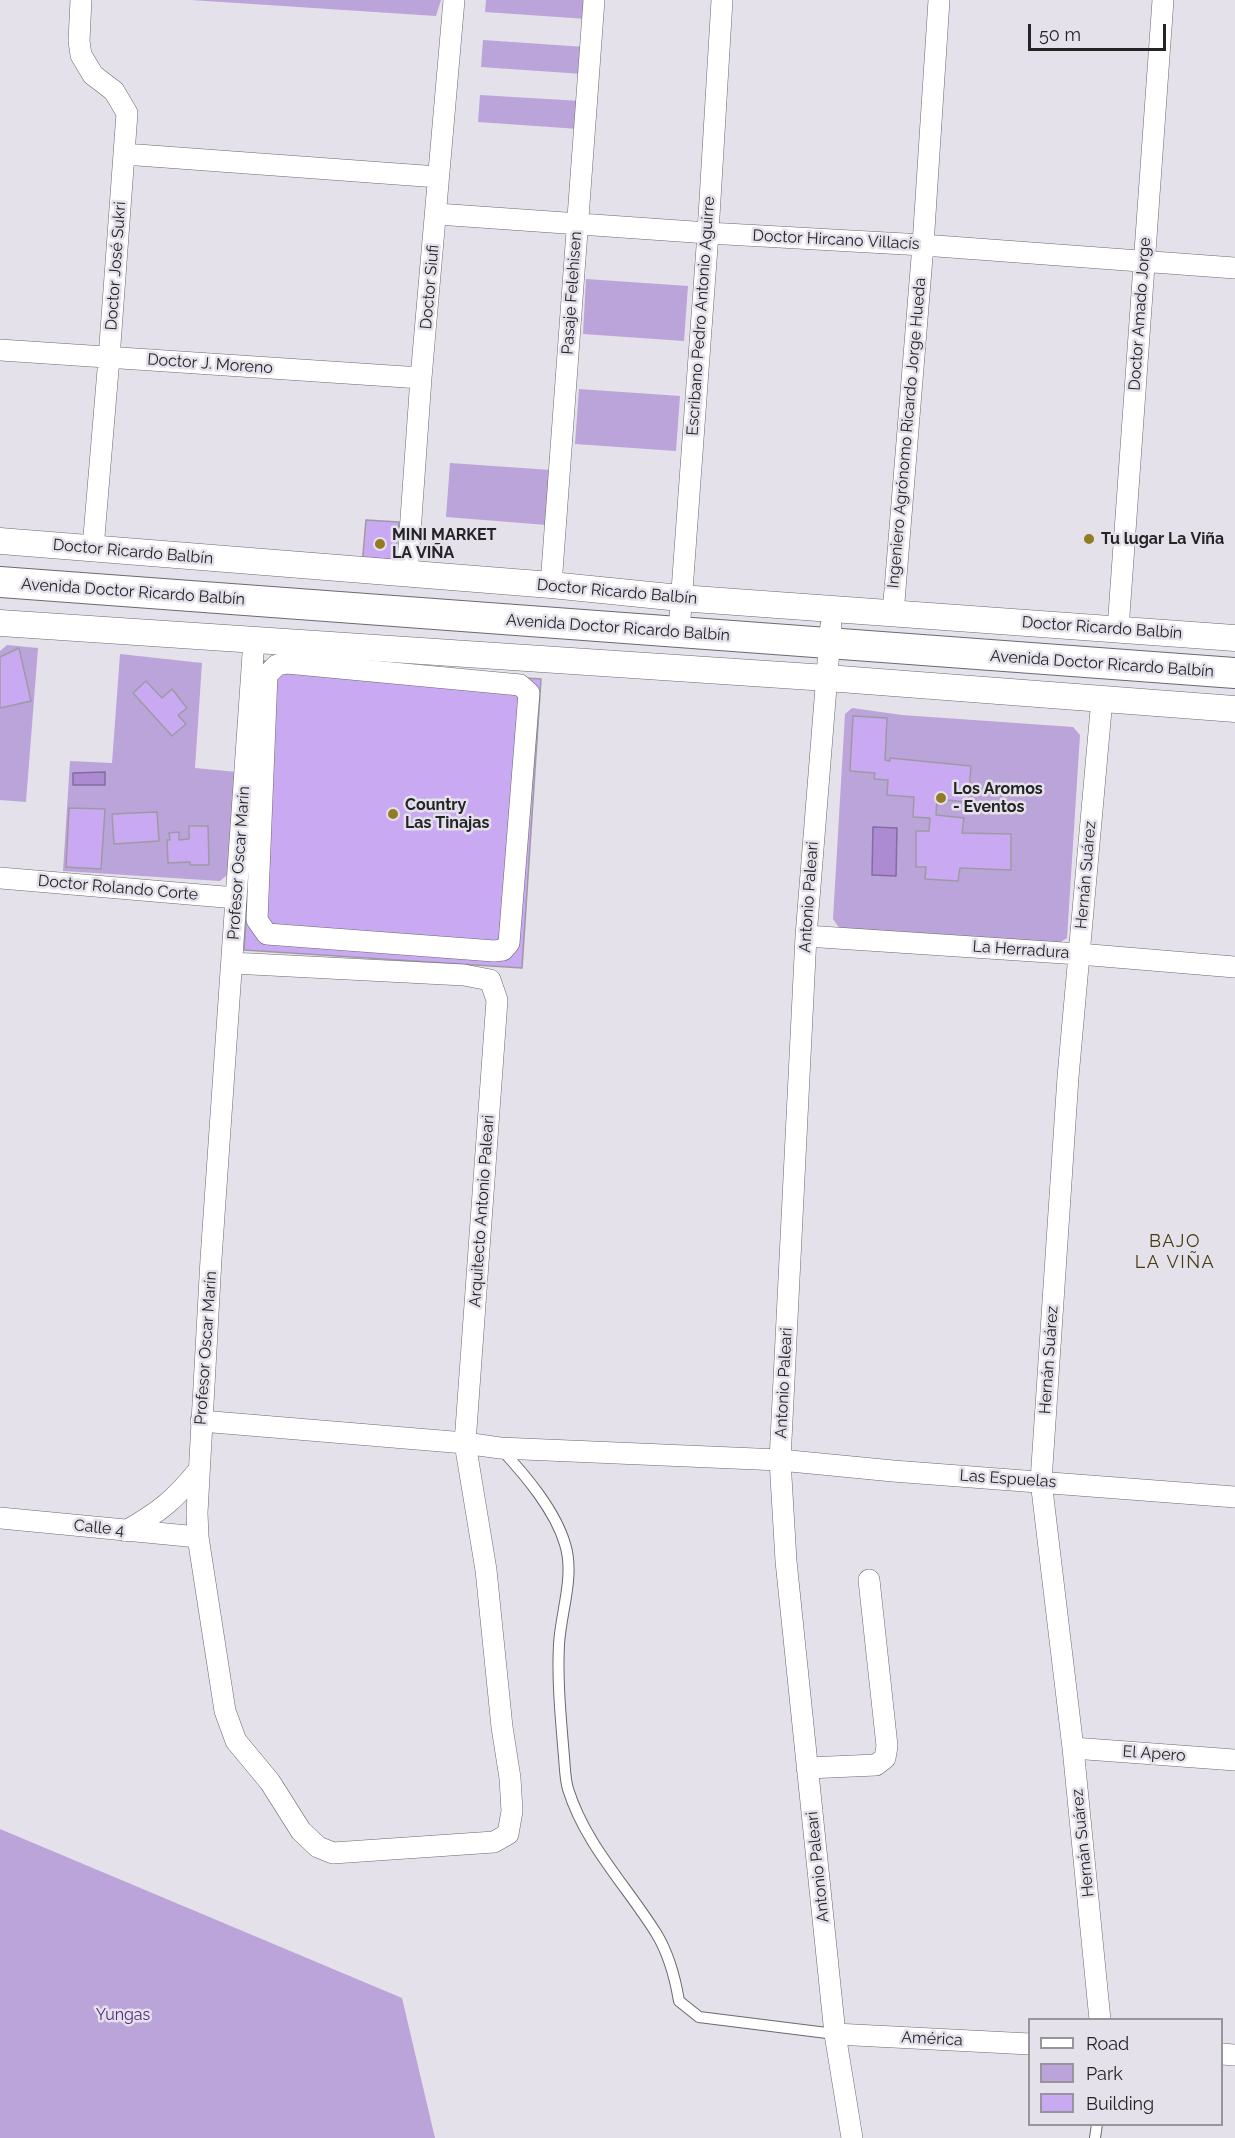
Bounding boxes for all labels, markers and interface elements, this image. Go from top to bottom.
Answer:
scale bar [1031,12,1169,50]
text: 50 m [1039,24,1081,45]
street label: Escribano Pedro Antonio Aguirre [683,196,719,436]
street label: Doctor José Sukri [102,201,130,331]
street label: Doctor Hircano Villacís [752,226,920,254]
street label: Pasaje Felehisen [558,231,586,355]
street label: Doctor Amado Jorge [1125,237,1155,391]
street label: Doctor Siufi [417,244,443,330]
street label: Ingeniero Agrónomo Ricardo Jorge Hueda [884,277,930,589]
street label: Doctor J. Moreno [147,350,273,378]
place label: MINI MARKET LA VIÑA [392,525,496,563]
place label: Tu lugar La Viña [1101,529,1224,549]
marker: Tu lugar La Viña [1082,532,1096,546]
street label: Doctor Ricardo Balbín [52,535,214,569]
marker: MINI MARKET LA VIÑA [373,537,387,551]
street label: Avenida Doctor Ricardo Balbín [20,575,246,609]
street label: Doctor Ricardo Balbín [536,575,698,609]
street label: Avenida Doctor Ricardo Balbín [505,611,731,645]
street label: Doctor Ricardo Balbín [1021,613,1183,643]
street label: Avenida Doctor Ricardo Balbín [989,647,1215,681]
place label: Los Aromos - Eventos [953,779,1043,817]
street label: Profesor Oscar Marín [224,785,254,941]
marker: Los Aromos - Eventos [934,791,948,805]
place label: Country Las Tinajas [405,795,489,833]
marker: Country Las Tinajas [386,807,400,821]
street label: Hernán Suárez [1072,820,1100,930]
street label: Antonio Paleari [796,841,822,953]
street label: Doctor Rolando Corte [37,871,199,905]
street label: La Herradura [972,937,1070,963]
street label: Arquitecto Antonio Paleari [466,1114,498,1308]
district label: BAJO LA VIÑA [1135,1231,1215,1274]
street label: Profesor Oscar Marín [191,1270,221,1426]
street label: Hernán Suárez [1036,1305,1062,1415]
street label: Antonio Paleari [771,1327,797,1439]
street label: Las Espuelas [959,1466,1057,1492]
street label: Calle 4 [73,1516,125,1540]
street label: El Apero [1122,1742,1186,1766]
street label: Hernán Suárez [1068,1788,1098,1898]
street label: Antonio Paleari [803,1811,833,1923]
park label: Yungas [96,2005,150,2025]
legend [1028,2018,1223,2126]
street label: América [901,2028,963,2050]
text: Road [1086,2033,1129,2054]
text: Park [1086,2063,1123,2084]
text: Building [1086,2093,1154,2114]

